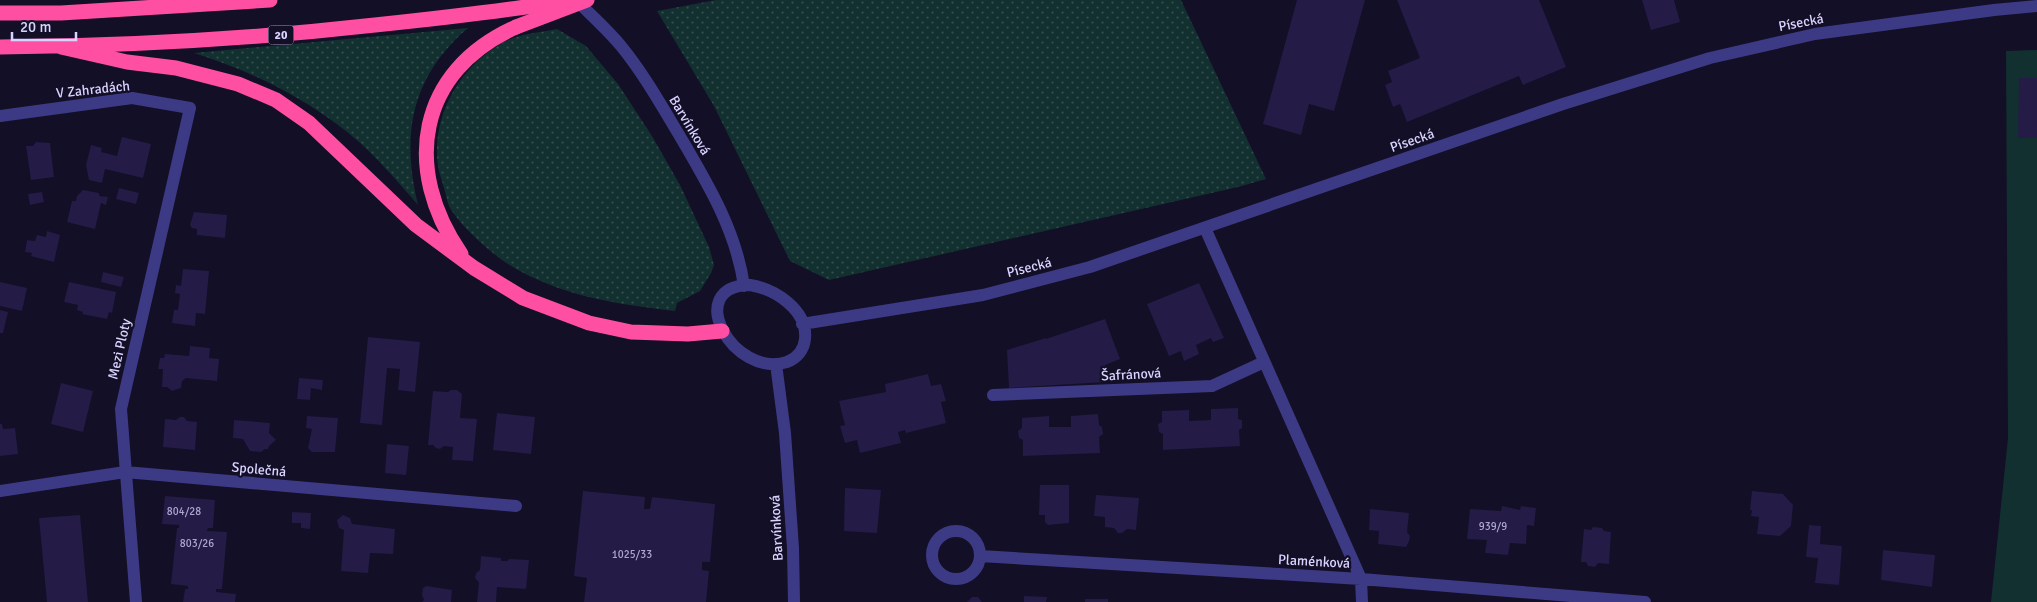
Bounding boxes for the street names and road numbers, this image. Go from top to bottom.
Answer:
street label: Písecká [1777,10,1825,35]
road number: 20 [268,26,294,44]
street label: V Zahradách [55,77,131,102]
street label: Barvínková [665,92,714,158]
street label: Písecká [1388,125,1436,156]
street label: Písecká [1005,254,1053,281]
street label: Mezi Ploty [104,317,135,381]
street label: Šafránová [1101,364,1162,385]
street label: Společná [231,459,287,480]
street label: Barvínková [766,494,787,562]
street label: Plaménková [1277,551,1351,572]

